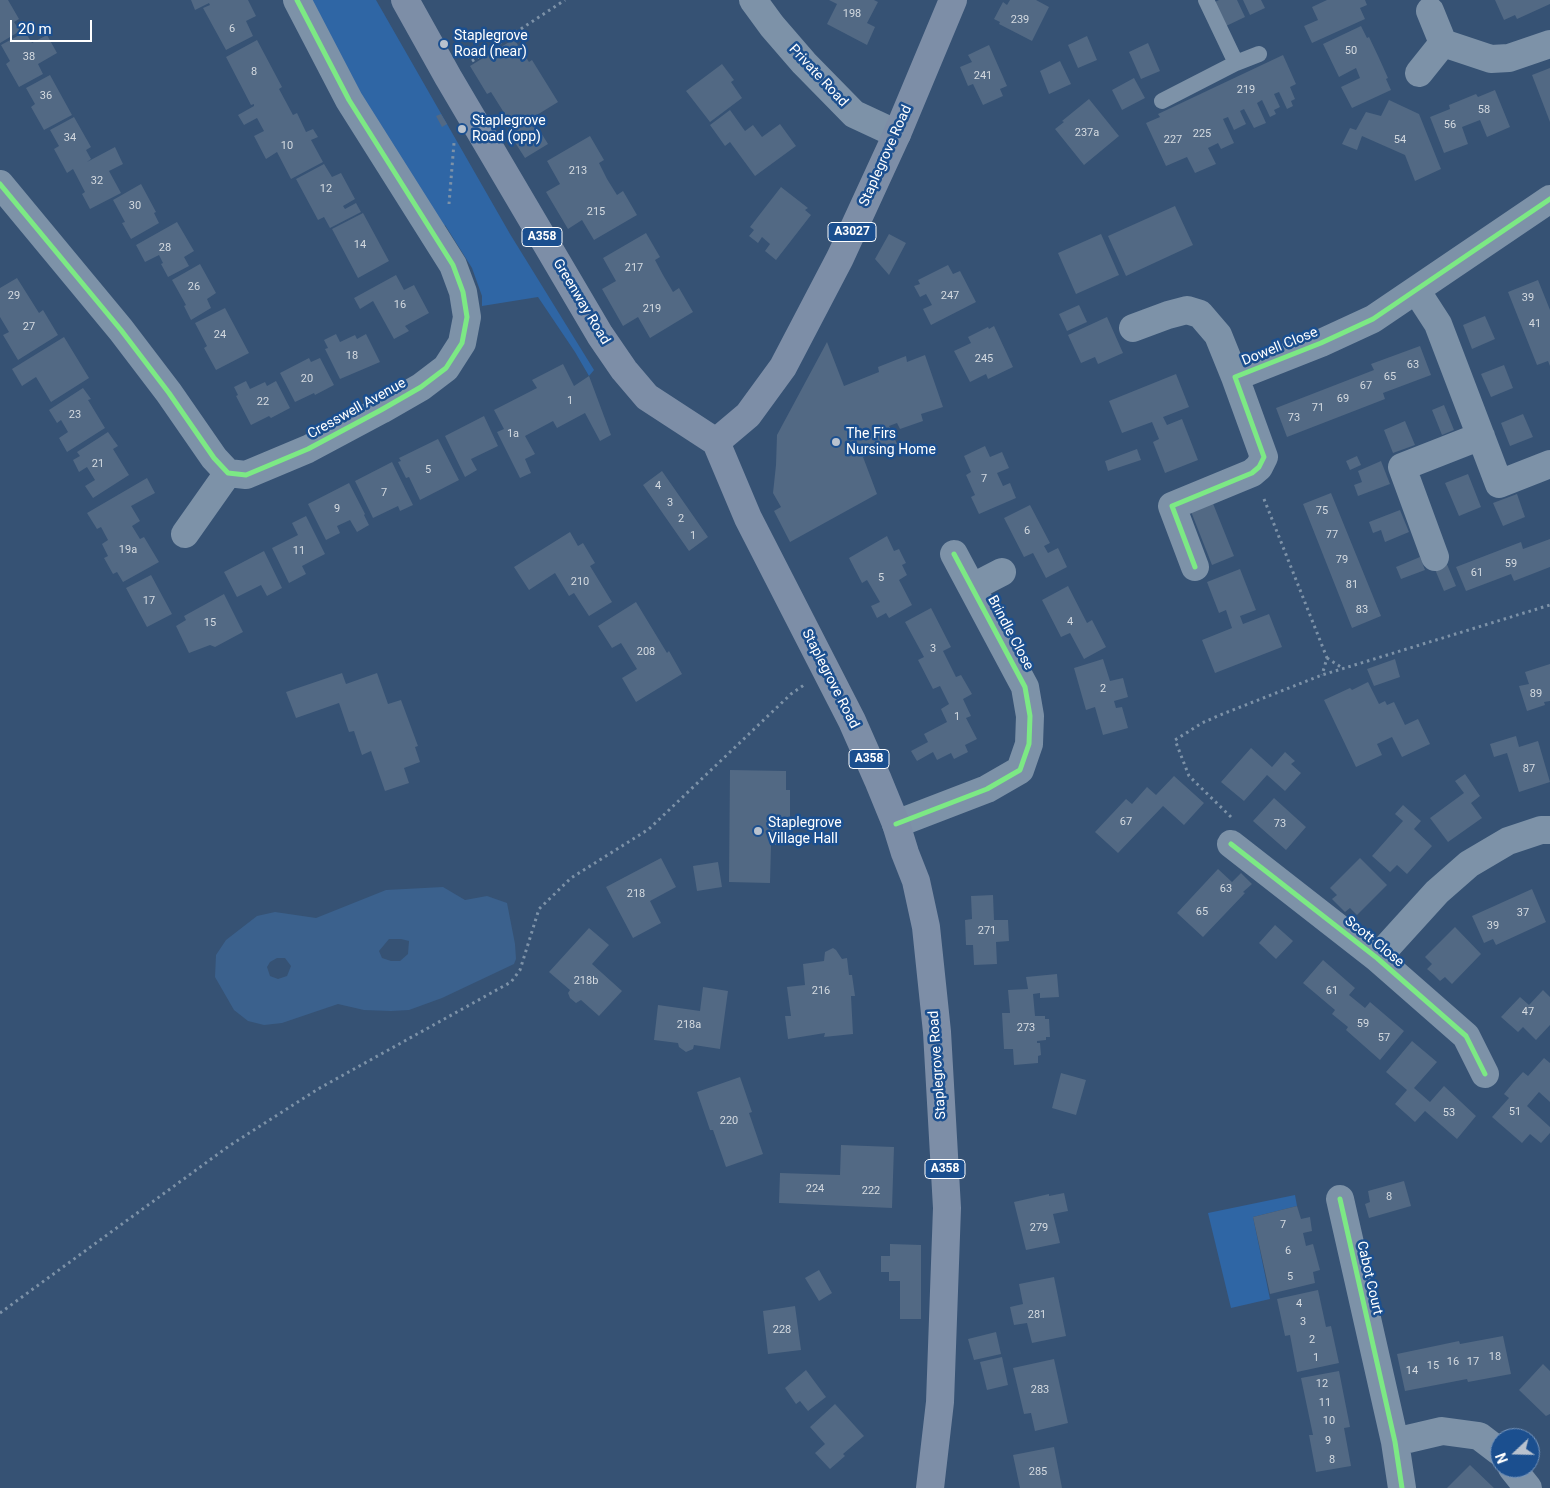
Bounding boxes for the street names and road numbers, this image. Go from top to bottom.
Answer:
street label: Private Road [785,41,851,111]
street label: Staplegrove Road [856,103,916,209]
road number: A3027 [828,222,876,242]
road number: A358 [522,228,562,246]
street label: Greenway Road [549,256,613,348]
street label: Dowell Close [1240,324,1320,370]
street label: Cresswell Avenue [305,375,409,443]
street label: Brindle Close [983,593,1037,673]
street label: Staplegrove Road [798,627,862,731]
road number: A358 [849,750,889,769]
street label: Scott Close [1341,913,1407,971]
street label: Staplegrove Road [926,1010,950,1120]
road number: A358 [925,1160,965,1178]
street label: Cabot Court [1352,1240,1386,1316]

